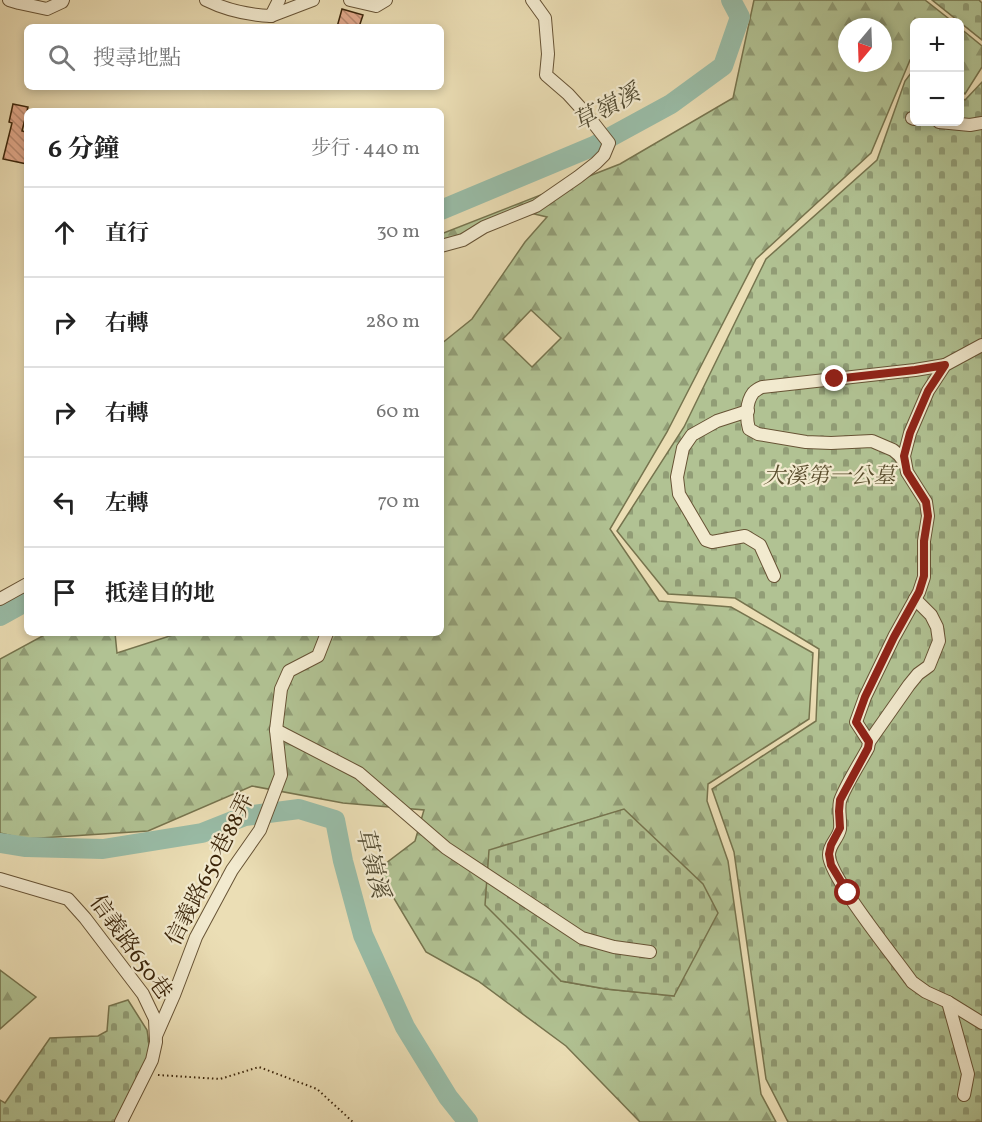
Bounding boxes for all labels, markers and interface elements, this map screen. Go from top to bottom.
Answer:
north arrow [838,18,892,72]
map controls [910,18,964,126]
button: + [910,18,964,72]
search box [24,24,444,90]
icon: search [45,41,78,74]
text: 搜尋地點 [93,44,181,75]
button: − [910,72,964,126]
water label: 草嶺溪 [567,76,649,141]
text: 6 分鐘 [48,132,119,168]
text: 步行 · 440 m [311,135,420,163]
icon: ahead [48,216,81,249]
text: 30 m [376,218,420,246]
text: 直行 [105,219,149,250]
icon: right [48,306,81,339]
text: 280 m [365,308,420,336]
text: 右轉 [105,309,149,340]
route end [821,365,847,391]
icon: right [48,396,81,429]
text: 60 m [376,398,420,426]
text: 右轉 [105,399,149,430]
park label: 大溪第一公墓 [763,462,899,493]
icon: left [48,486,81,519]
text: 70 m [377,488,420,516]
text: 左轉 [105,489,149,520]
icon: arrive [48,576,81,609]
text: 抵達目的地 [105,579,215,610]
street label: 信義路650巷88弄 [159,789,263,951]
water label: 草嶺溪 [346,824,397,905]
route start [834,879,860,905]
street label: 信義路650巷 [81,889,179,1007]

